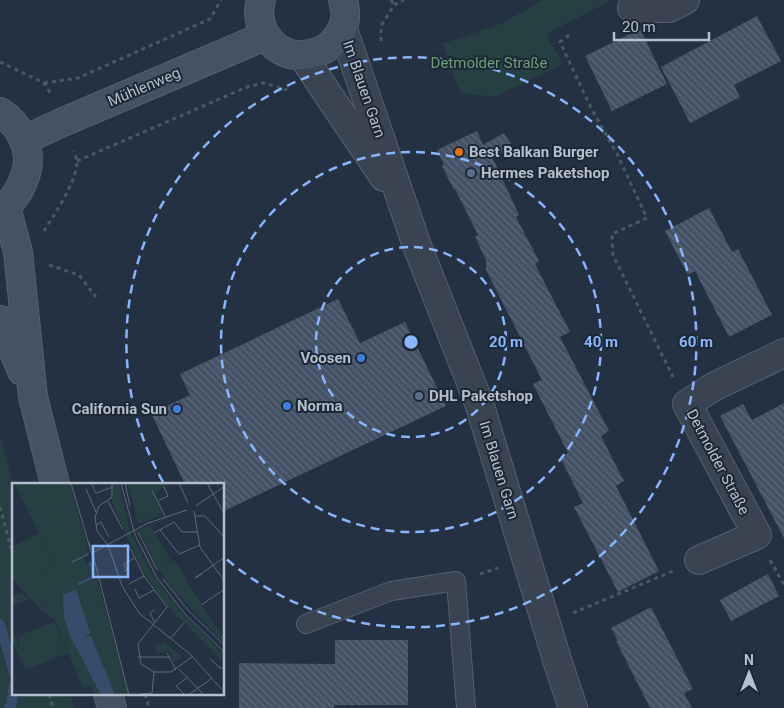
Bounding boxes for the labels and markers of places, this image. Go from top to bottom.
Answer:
place label: Best Balkan Burger [469,143,599,161]
marker: Best Balkan Burger [453,146,465,158]
place label: Hermes Paketshop [481,164,609,182]
marker: Hermes Paketshop [465,167,477,179]
centre of rings [402,333,420,351]
place label: Voosen [300,349,351,367]
marker: Voosen [355,352,367,364]
place label: DHL Paketshop [429,387,533,405]
marker: DHL Paketshop [413,390,425,402]
place label: Norma [297,397,343,415]
place label: California Sun [72,400,167,418]
marker: Norma [281,400,293,412]
marker: California Sun [171,403,183,415]

